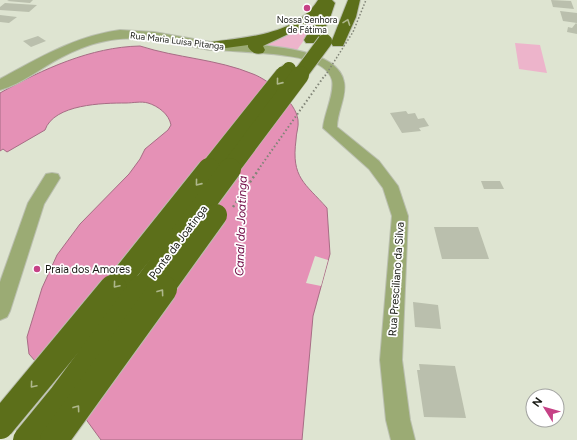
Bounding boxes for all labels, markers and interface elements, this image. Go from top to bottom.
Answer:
marker: Nossa Senhora de Fátima [302,3,312,13]
place label: Nossa Senhora de Fátima [277,14,338,35]
one-way arrow [343,19,351,26]
street label: Rua Maria Luisa Pitanga [129,29,225,52]
one-way arrow [276,77,283,84]
water label: Canal da Joatinga [232,176,250,276]
one-way arrow [195,179,202,186]
street label: Ponte da Joatinga [146,203,210,282]
street label: Rua Presciliano da Silva [386,221,407,337]
place label: Praia dos Amores [45,263,130,276]
marker: Praia dos Amores [32,264,42,274]
one-way arrow [114,280,121,287]
one-way arrow [156,289,163,296]
one-way arrow [31,380,38,387]
north arrow [525,388,565,428]
text: N [530,395,545,410]
one-way arrow [72,406,79,413]

